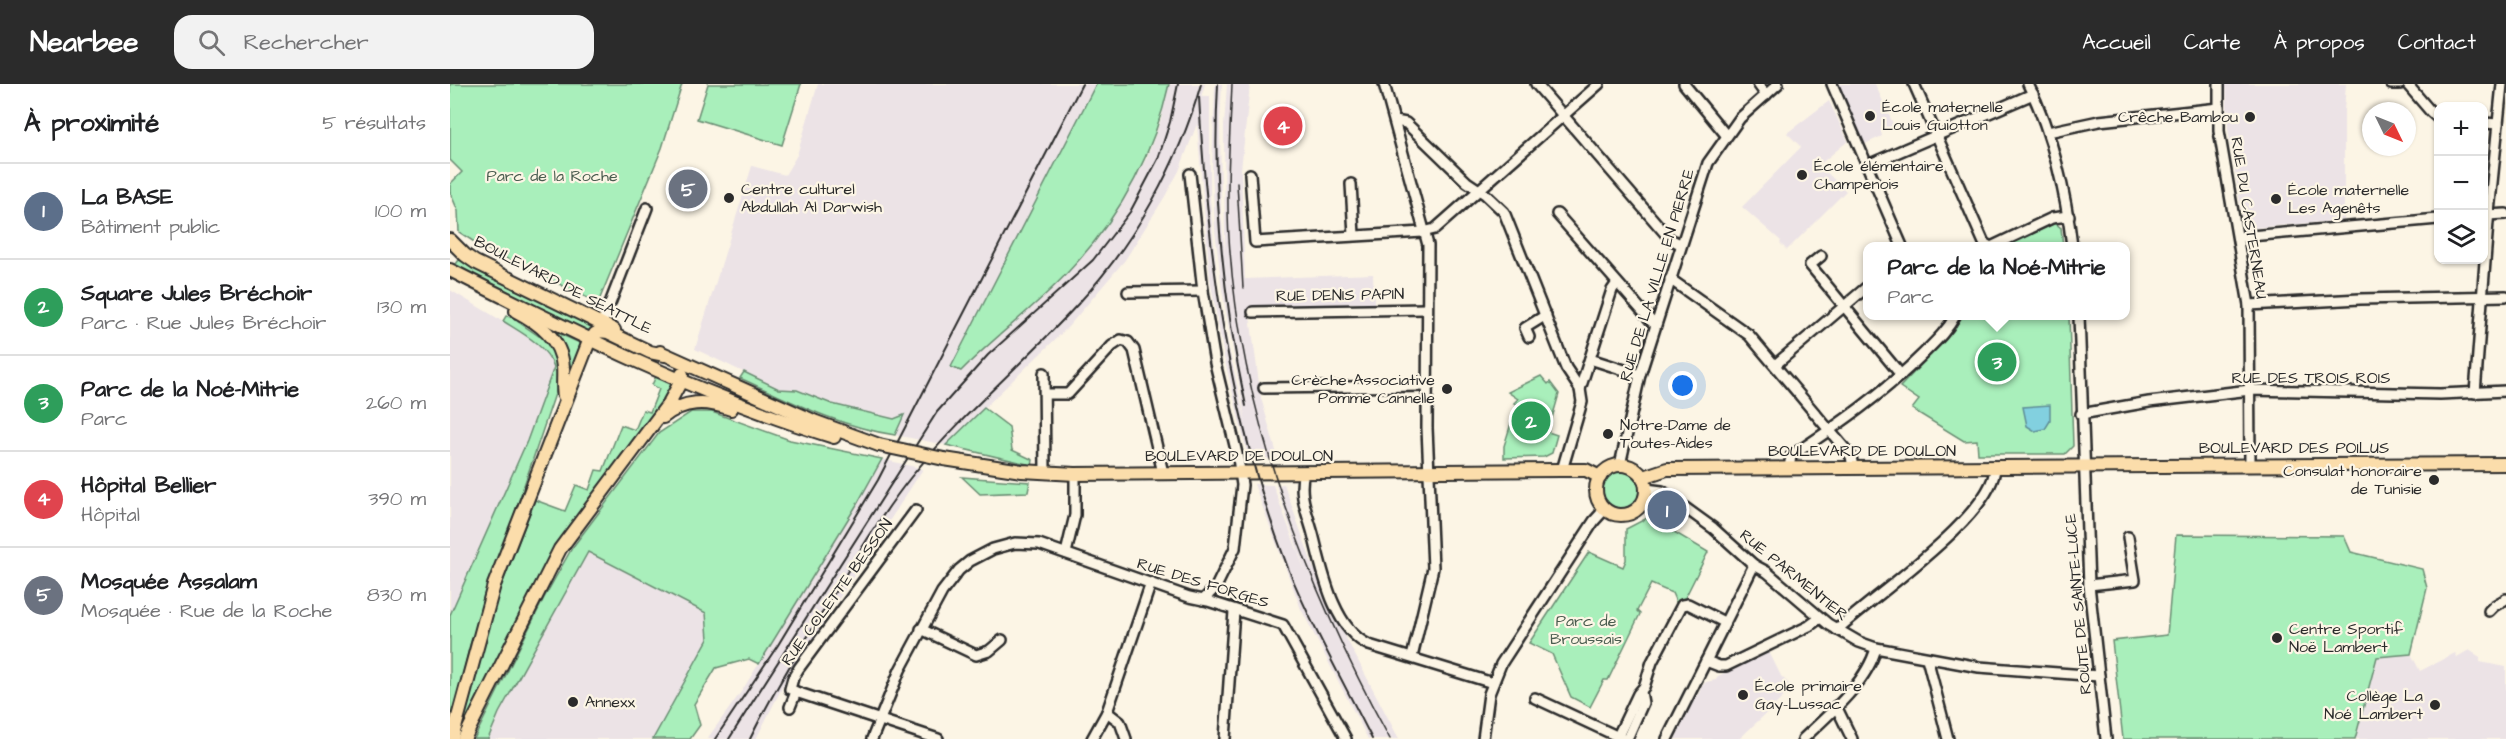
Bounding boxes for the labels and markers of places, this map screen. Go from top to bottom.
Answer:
place label: École maternelle Louis Guiotton [1882,96,2003,136]
pin: 4 [1264,104,1302,148]
place label: Crêche Bambou [2118,106,2238,128]
marker: École maternelle Louis Guiotton [1863,109,1877,123]
marker: Crêche Bambou [2243,110,2257,124]
place label: École élémentaire Champenois [1814,155,1944,195]
pin: 5 [668,166,708,212]
marker: École élémentaire Champenois [1795,168,1809,182]
place label: Centre culturel Abdullah Al Darwish [741,178,882,218]
place label: École maternelle Les Agenêts [2288,179,2409,220]
marker: Centre culturel Abdullah Al Darwish [722,191,736,205]
marker: École maternelle Les Agenêts [2269,192,2283,206]
pin: 3 [1978,340,2016,384]
place label: Crèche Associative Pomme Cannelle [1291,369,1435,409]
marker: Crèche Associative Pomme Cannelle [1440,382,1454,396]
pin: 2 [1512,398,1550,444]
place label: Notre-Dame de Toutes-Aides [1620,414,1731,454]
marker: Notre-Dame de Toutes-Aides [1601,427,1615,441]
place label: Consulat honoraire de Tunisie [2283,460,2422,500]
marker: Consulat honoraire de Tunisie [2427,473,2441,487]
pin: 1 [1648,488,1686,532]
place label: Centre Sportif Noë Lambert [2289,618,2403,658]
marker: Centre Sportif Noë Lambert [2270,631,2284,645]
place label: École primaire Gay-Lussac [1755,675,1862,716]
place label: Collège La Noé Lambert [2324,685,2424,725]
marker: École primaire Gay-Lussac [1736,688,1750,702]
place label: Annexx [585,691,635,713]
marker: Annexx [566,695,580,709]
marker: Collège La Noé Lambert [2428,698,2442,712]

